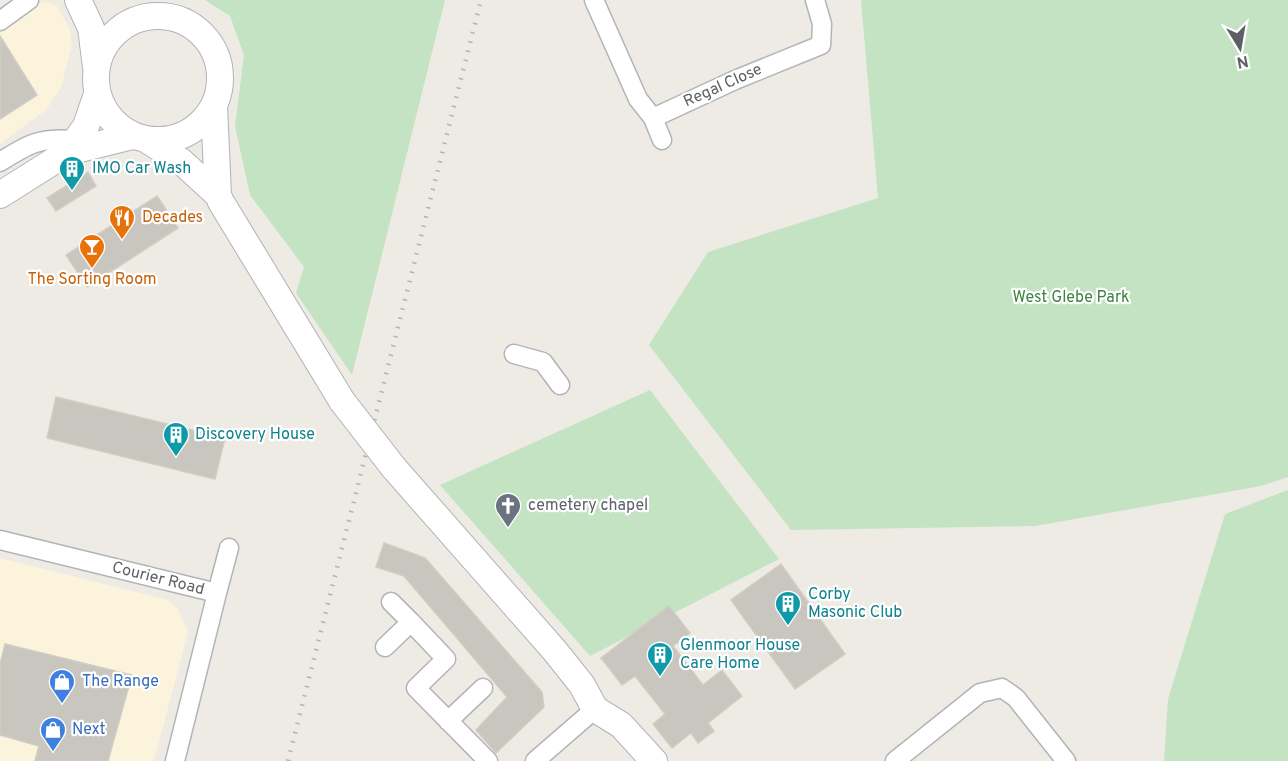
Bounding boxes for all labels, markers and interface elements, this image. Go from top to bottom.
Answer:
north arrow [1210,18,1270,78]
text: N [1235,50,1250,72]
street label: Regal Close [681,60,765,112]
building icon: IMO Car Wash [57,154,87,192]
place label: IMO Car Wash [92,159,191,179]
restaurant icon: Decades [107,203,137,241]
place label: Decades [142,208,203,228]
bar icon: The Sorting Room [77,232,107,270]
place label: The Sorting Room [27,270,157,290]
park label: West Glebe Park [1012,288,1130,308]
building icon: Discovery House [161,420,191,458]
place label: Discovery House [195,425,315,445]
church icon: cemetery chapel [493,491,523,529]
place label: cemetery chapel [528,496,648,516]
street label: Courier Road [110,558,206,600]
place label: Corby Masonic Club [808,585,902,623]
building icon: Corby Masonic Club [773,589,803,627]
place label: Glenmoor House Care Home [680,636,800,674]
building icon: Glenmoor House Care Home [645,640,675,678]
shop icon: The Range [47,667,77,705]
place label: The Range [82,672,159,692]
shop icon: Next [38,715,68,753]
place label: Next [72,720,106,740]

